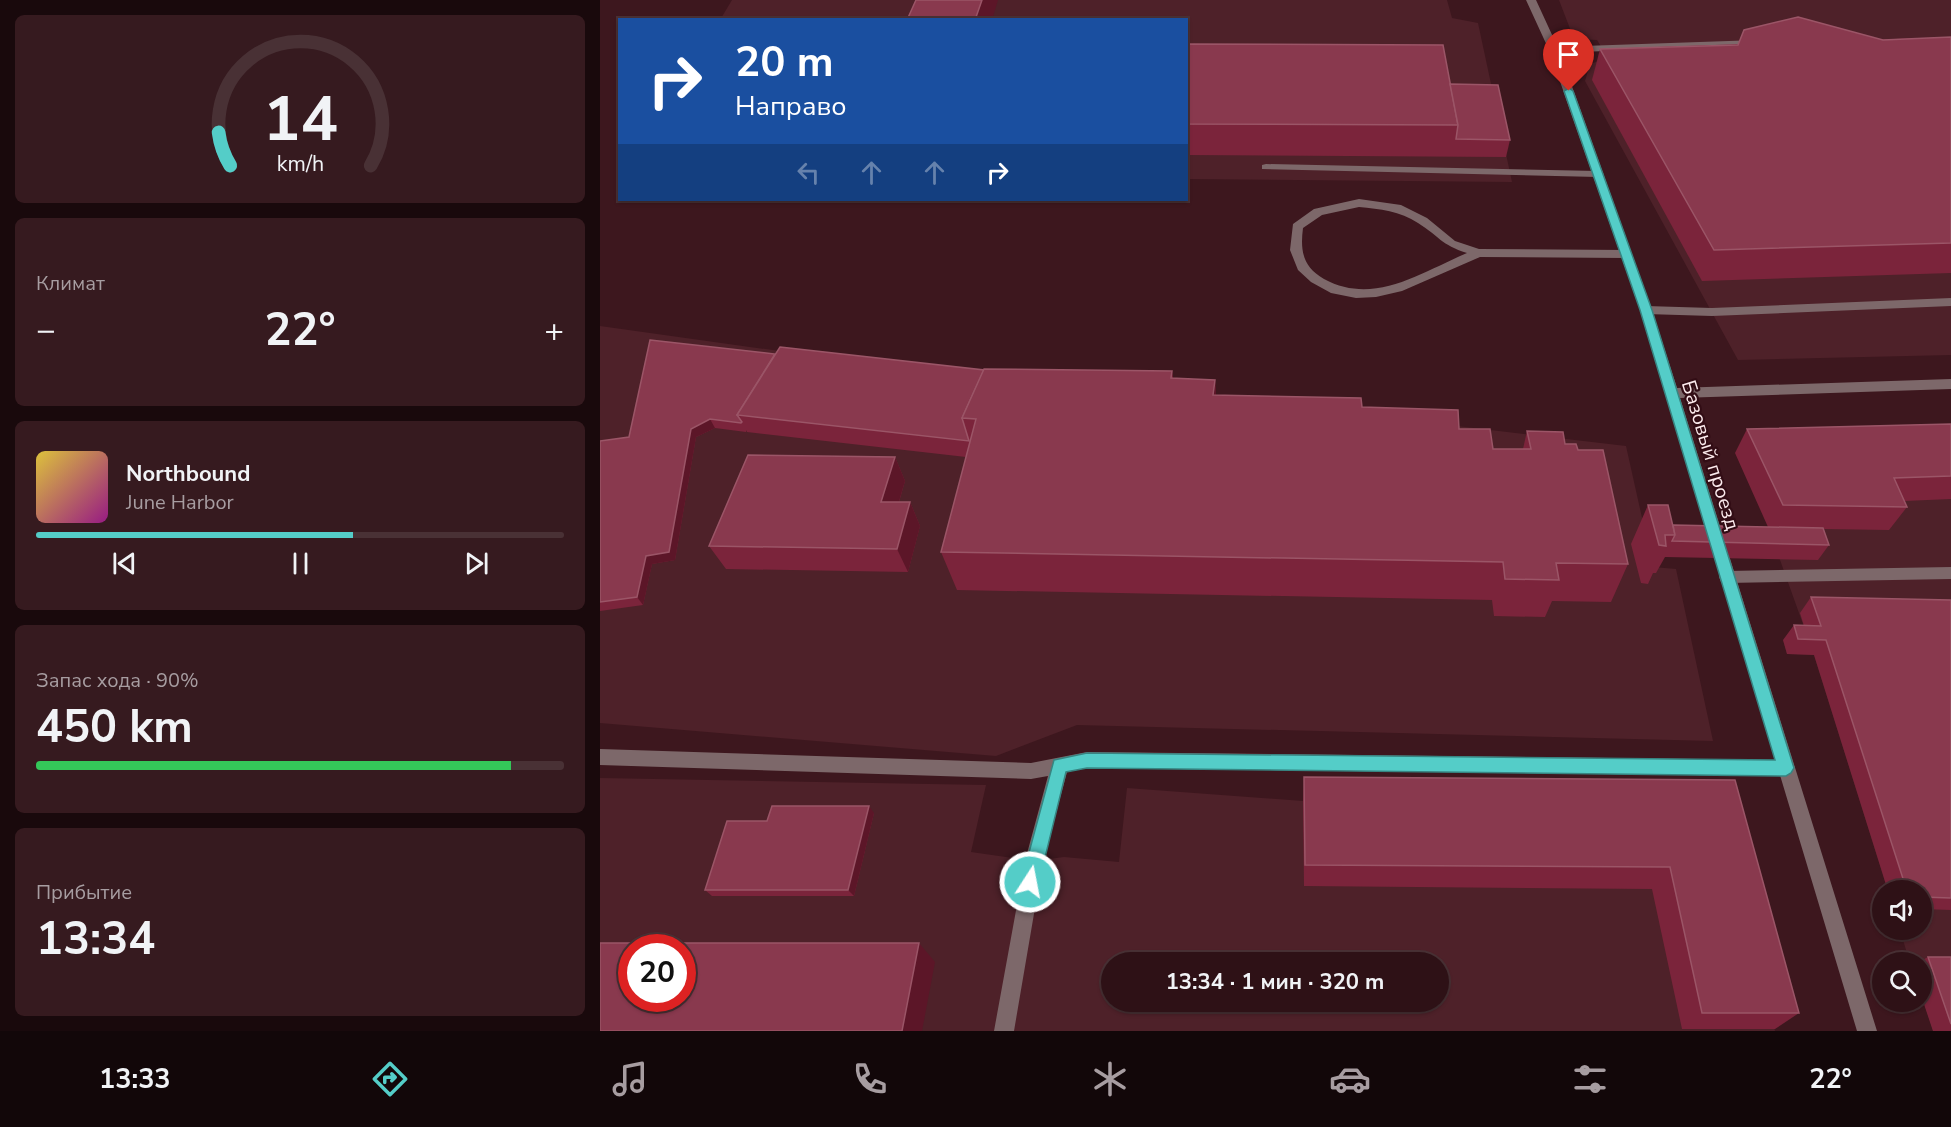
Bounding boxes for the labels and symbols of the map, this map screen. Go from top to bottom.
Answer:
pin [1543,29,1594,91]
street label: Базовый проезд [1675,377,1746,533]
position arrow [998,850,1062,914]
speed limit sign: 20 [618,934,696,1012]

